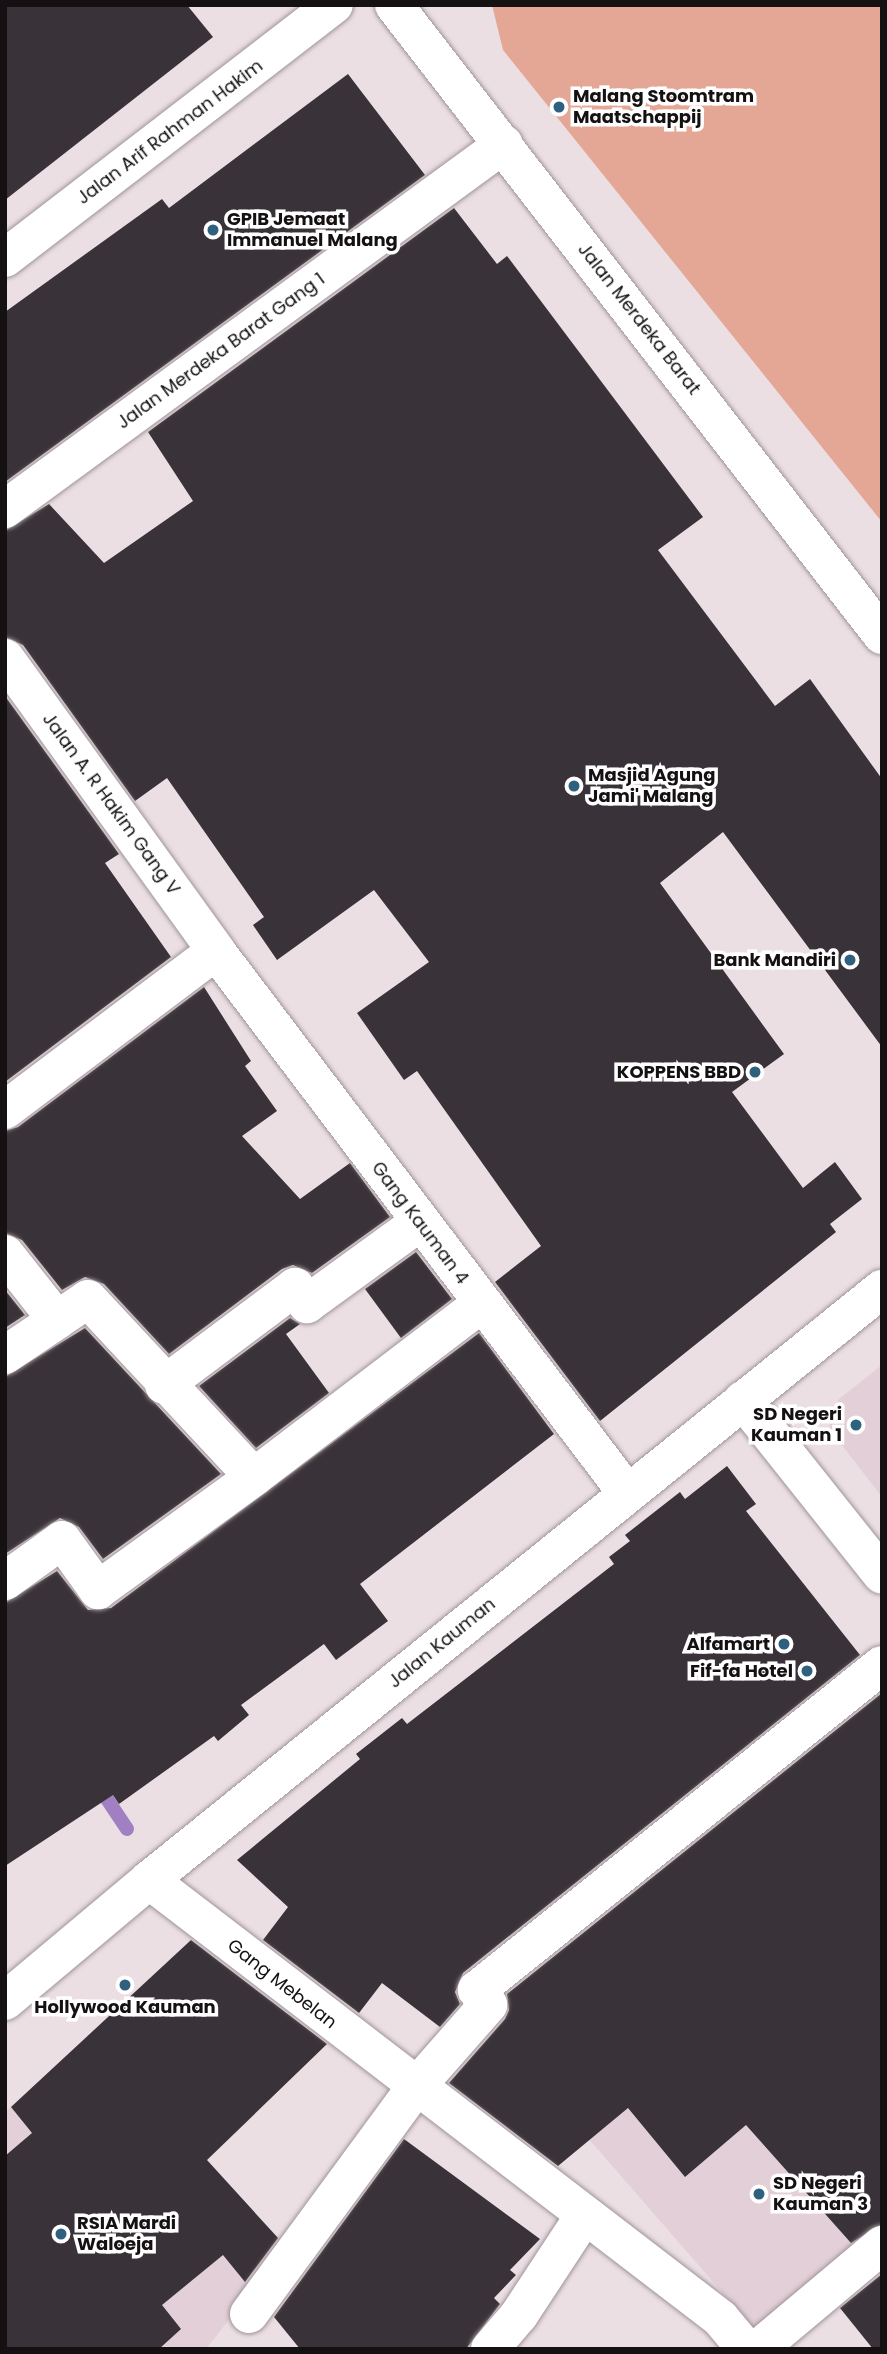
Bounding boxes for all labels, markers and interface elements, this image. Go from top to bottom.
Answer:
street label: Jalan Arif Rahman Hakim [73,55,267,209]
place label: Malang Stoomtram Maatschappij [573,86,754,128]
marker: Malang Stoomtram Maatschappij [551,99,567,115]
place label: GPIB Jemaat Immanuel Malang [227,209,398,252]
marker: GPIB Jemaat Immanuel Malang [205,222,221,238]
street label: Jalan Merdeka Barat [573,239,705,399]
street label: Jalan Merdeka Barat Gang 1 [113,268,329,434]
street label: Jalan A. R Hakim Gang V [38,709,184,899]
place label: Masjid Agung Jami' Malang [588,765,715,808]
marker: Masjid Agung Jami' Malang [566,778,582,794]
place label: Bank Mandiri [713,949,836,971]
marker: Bank Mandiri [842,952,858,968]
place label: KOPPENS BBD [617,1061,741,1083]
marker: KOPPENS BBD [747,1064,763,1080]
street label: Gang Kauman 4 [367,1158,473,1288]
place label: SD Negeri Kauman 1 [751,1404,842,1446]
marker: SD Negeri Kauman 1 [848,1417,864,1433]
street label: Jalan Kauman [384,1593,500,1693]
place label: Alfamart [686,1633,770,1655]
marker: Alfamart [776,1636,792,1652]
place label: Fif-fa Hotel [690,1660,793,1682]
marker: Fif-fa Hotel [799,1663,815,1679]
street label: Gang Mebelan [223,1935,341,2033]
marker: Hollywood Kauman [117,1977,133,1993]
place label: Hollywood Kauman [34,1996,216,2018]
place label: SD Negeri Kauman 3 [773,2173,868,2216]
marker: SD Negeri Kauman 3 [751,2186,767,2202]
place label: RSIA Mardi Waloeja [77,2213,176,2256]
marker: RSIA Mardi Waloeja [51,2224,71,2244]

